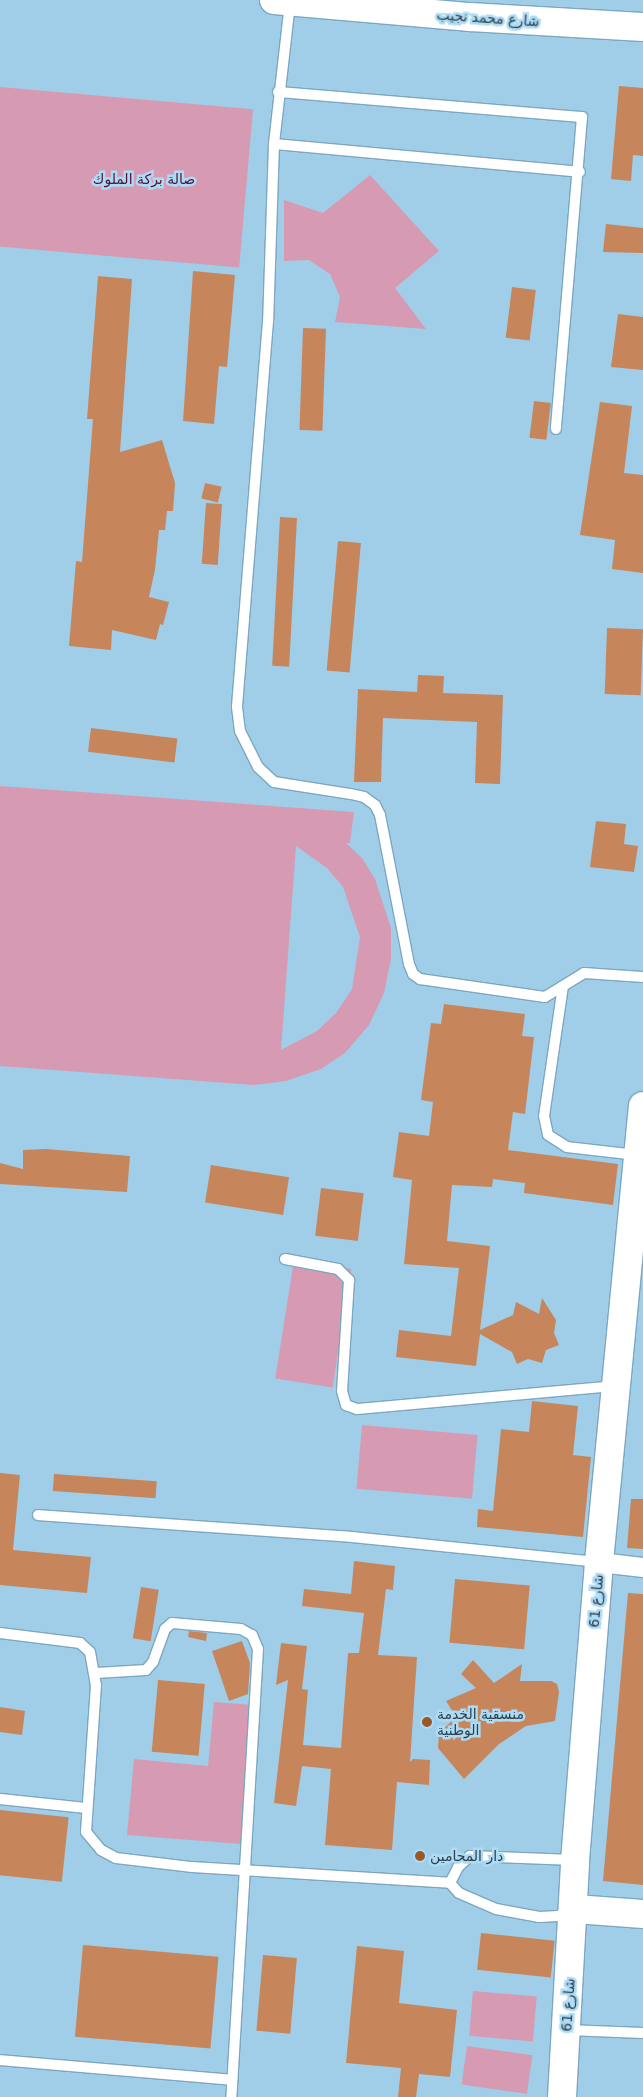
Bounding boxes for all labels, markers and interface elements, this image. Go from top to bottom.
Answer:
street label: شارع محمد نجيب [436,6,540,30]
park label: صالة بركة الملوك [93,171,195,187]
street label: شارع 61 [585,1574,607,1628]
place label: منسقية الخدمة الوطنية [437,1706,524,1738]
marker: منسقية الخدمة الوطنية [421,1716,433,1728]
place label: دار المحامين [430,1848,503,1864]
marker: دار المحامين [414,1850,426,1862]
street label: شارع 61 [558,1978,578,2032]

